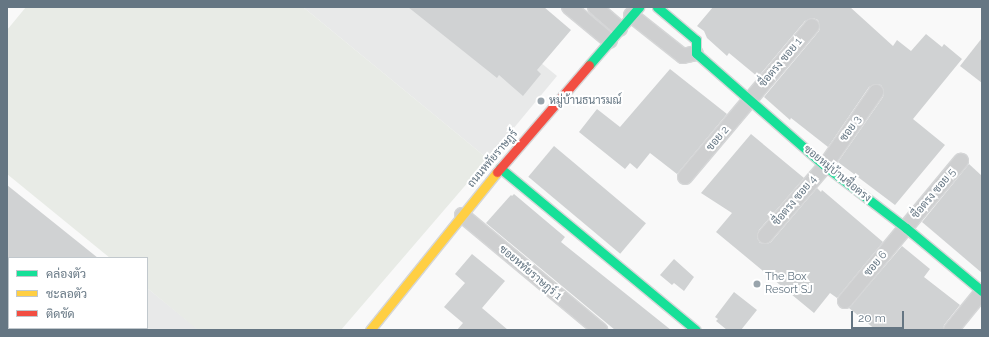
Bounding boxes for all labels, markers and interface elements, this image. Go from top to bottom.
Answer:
street label: ซื่อตรง ซอย 1 [757,36,805,90]
place label: หมู่บ้านธนารมณ์ [549,94,622,108]
marker: หมู่บ้านธนารมณ์ [536,96,546,106]
street label: ซอย 3 [838,114,864,144]
street label: ซอย 2 [704,124,732,154]
street label: ถนนหทัยราษฎร์ [465,128,521,190]
street label: ซอยหมู่บ้านซื่อตรง [801,143,873,205]
street label: ซื่อตรง ซอย 5 [909,166,959,222]
street label: ซื่อตรง ซอย 4 [770,173,820,229]
street label: ซอยหทัยราษฎร์ 1 [496,243,564,303]
street label: ซอย 6 [862,249,890,279]
legend [8,257,148,329]
text: คล่องตัว [46,267,86,281]
place label: The Box Resort SJ [765,271,813,297]
marker: The Box Resort SJ [752,279,762,289]
text: ชะลอตัว [46,287,87,301]
scale bar [853,303,906,329]
text: ติดขัด [46,307,75,321]
text: 20 m [858,311,886,325]

